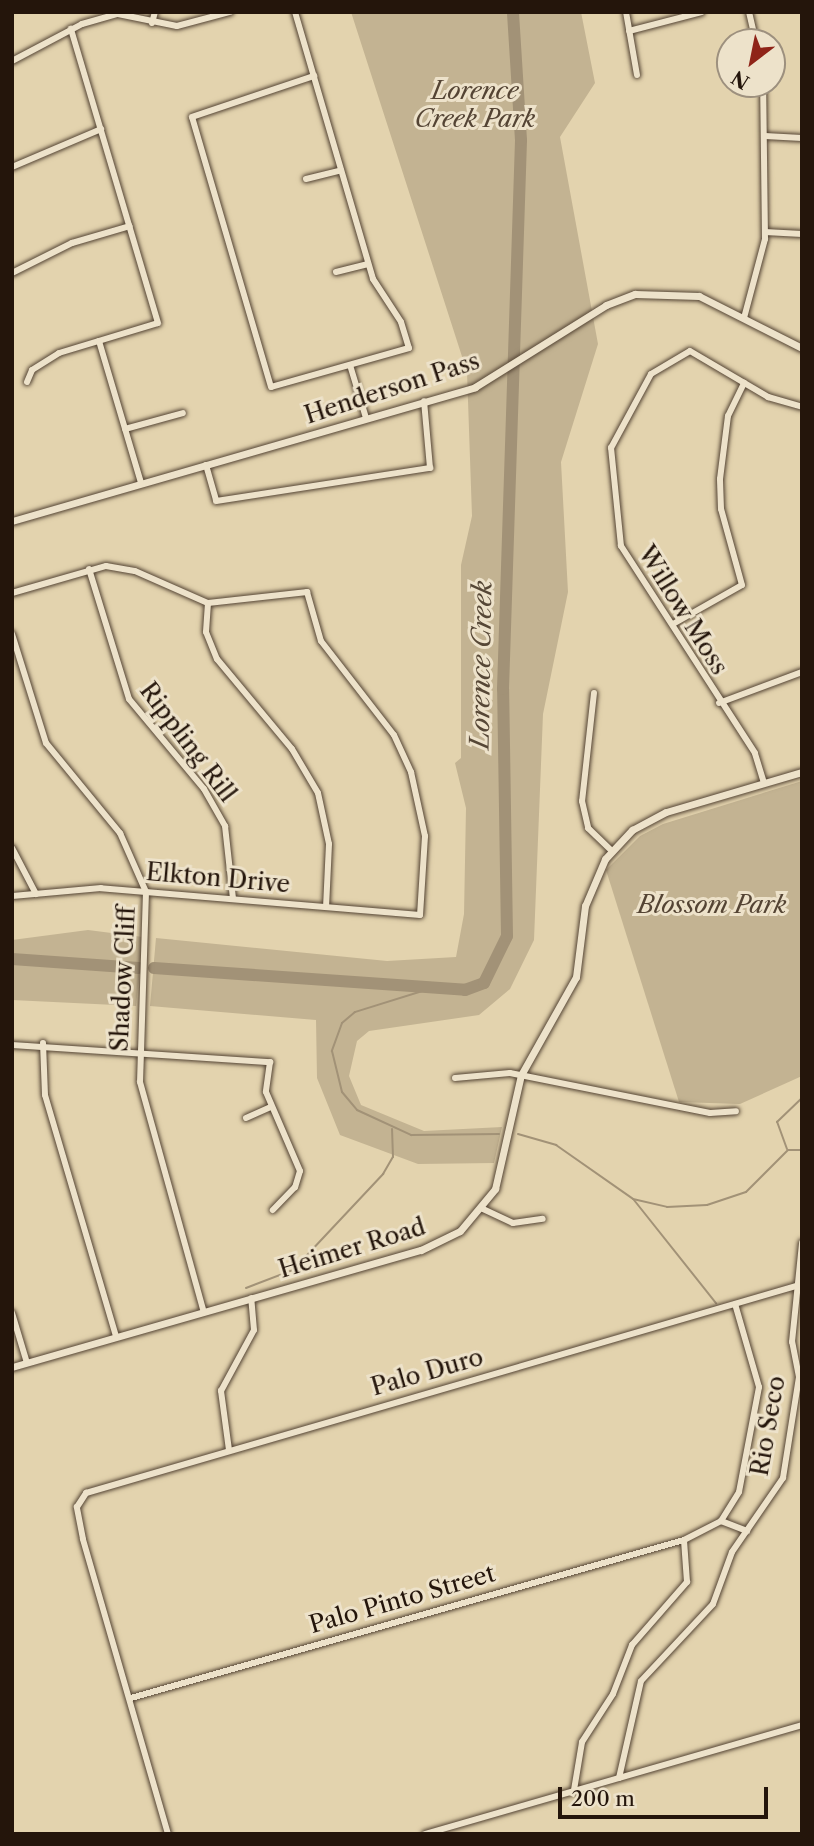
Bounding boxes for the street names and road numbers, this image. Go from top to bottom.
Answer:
street label: Henderson Pass [301,346,483,430]
street label: Willow Moss [632,540,734,680]
street label: Rippling Rill [134,677,242,807]
street label: Elkton Drive [145,857,291,899]
street label: Shadow Cliff [105,905,141,1053]
street label: Heimer Road [275,1212,429,1284]
street label: Palo Duro [368,1342,486,1402]
street label: Rio Seco [745,1374,791,1478]
street label: Palo Pinto Street [306,1559,498,1639]

